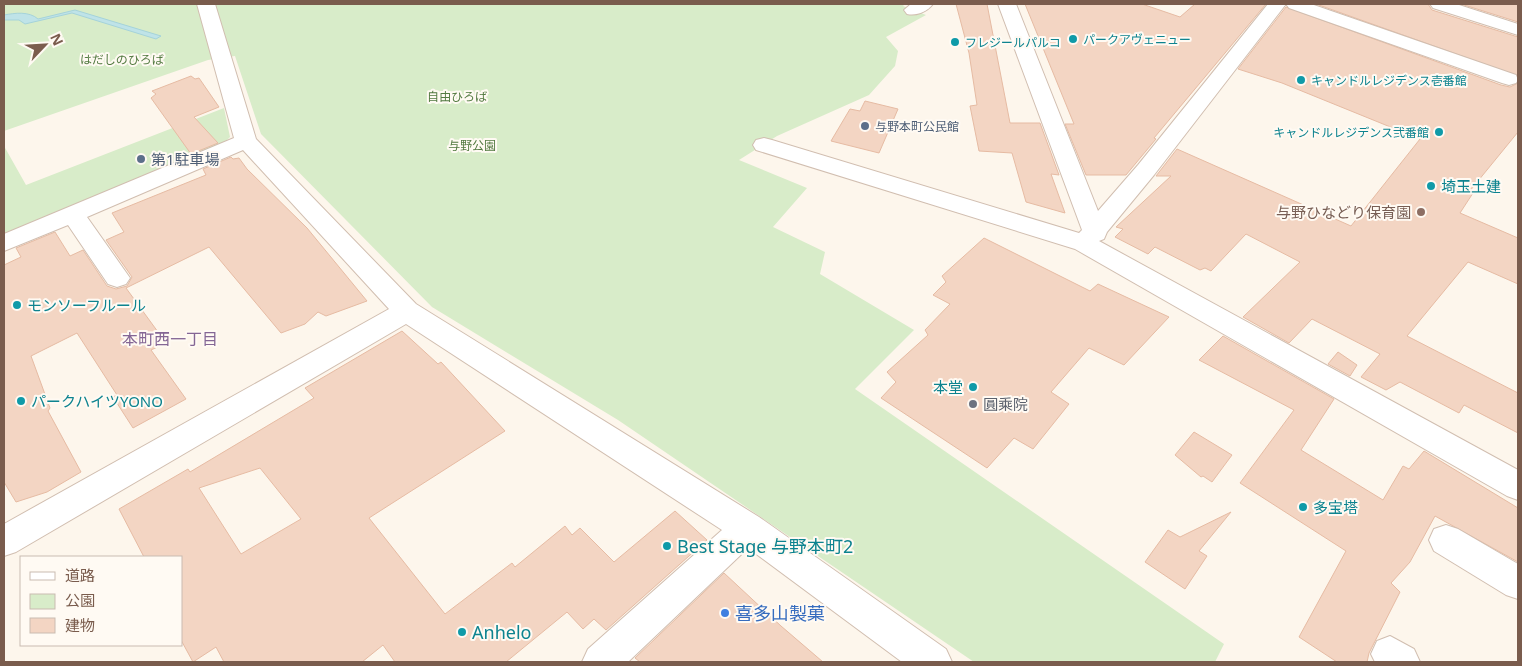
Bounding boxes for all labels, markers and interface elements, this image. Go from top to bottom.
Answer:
north arrow [20,20,70,70]
text: N [46,30,68,48]
place label: パークアヴェニュー [1083,31,1191,48]
marker: パークアヴェニュー [1067,33,1079,45]
place label: フレジールパルコ [965,34,1061,51]
marker: フレジールパルコ [949,36,961,48]
park label: はだしのひろば [80,51,164,68]
place label: キャンドルレジデンス壱番館 [1311,72,1467,89]
marker: キャンドルレジデンス壱番館 [1295,74,1307,86]
park label: 自由ひろば [427,88,487,105]
place label: 与野本町公民館 [875,118,959,135]
marker: 与野本町公民館 [859,120,871,132]
place label: キャンドルレジデンス弐番館 [1273,124,1429,141]
marker: キャンドルレジデンス弐番館 [1433,126,1445,138]
park label: 与野公園 [448,137,496,154]
place label: 第1駐車場 [151,149,220,169]
marker: 第1駐車場 [135,153,147,165]
place label: 埼玉土建 [1441,176,1501,196]
marker: 埼玉土建 [1425,180,1437,192]
place label: 与野ひなどり保育園 [1276,202,1411,222]
marker: 与野ひなどり保育園 [1415,206,1427,218]
place label: モンソーフルール [27,295,146,315]
marker: モンソーフルール [11,299,23,311]
district label: 本町西一丁目 [122,328,218,350]
place label: 本堂 [933,377,963,397]
marker: 本堂 [967,381,979,393]
place label: パークハイツYONO [31,391,163,411]
place label: 圓乘院 [983,394,1028,414]
marker: パークハイツYONO [15,395,27,407]
marker: 圓乘院 [967,398,979,410]
place label: 多宝塔 [1313,497,1358,517]
marker: 多宝塔 [1297,501,1309,513]
place label: Best Stage 与野本町2 [677,534,853,558]
marker: Best Stage 与野本町2 [661,540,673,552]
legend [20,556,182,646]
text: 道路 [65,565,95,585]
text: 公園 [65,590,95,610]
place label: 喜多山製菓 [735,601,825,625]
marker: 喜多山製菓 [719,607,731,619]
text: 建物 [65,615,95,635]
place label: Anhelo [472,620,531,644]
marker: Anhelo [456,626,468,638]

